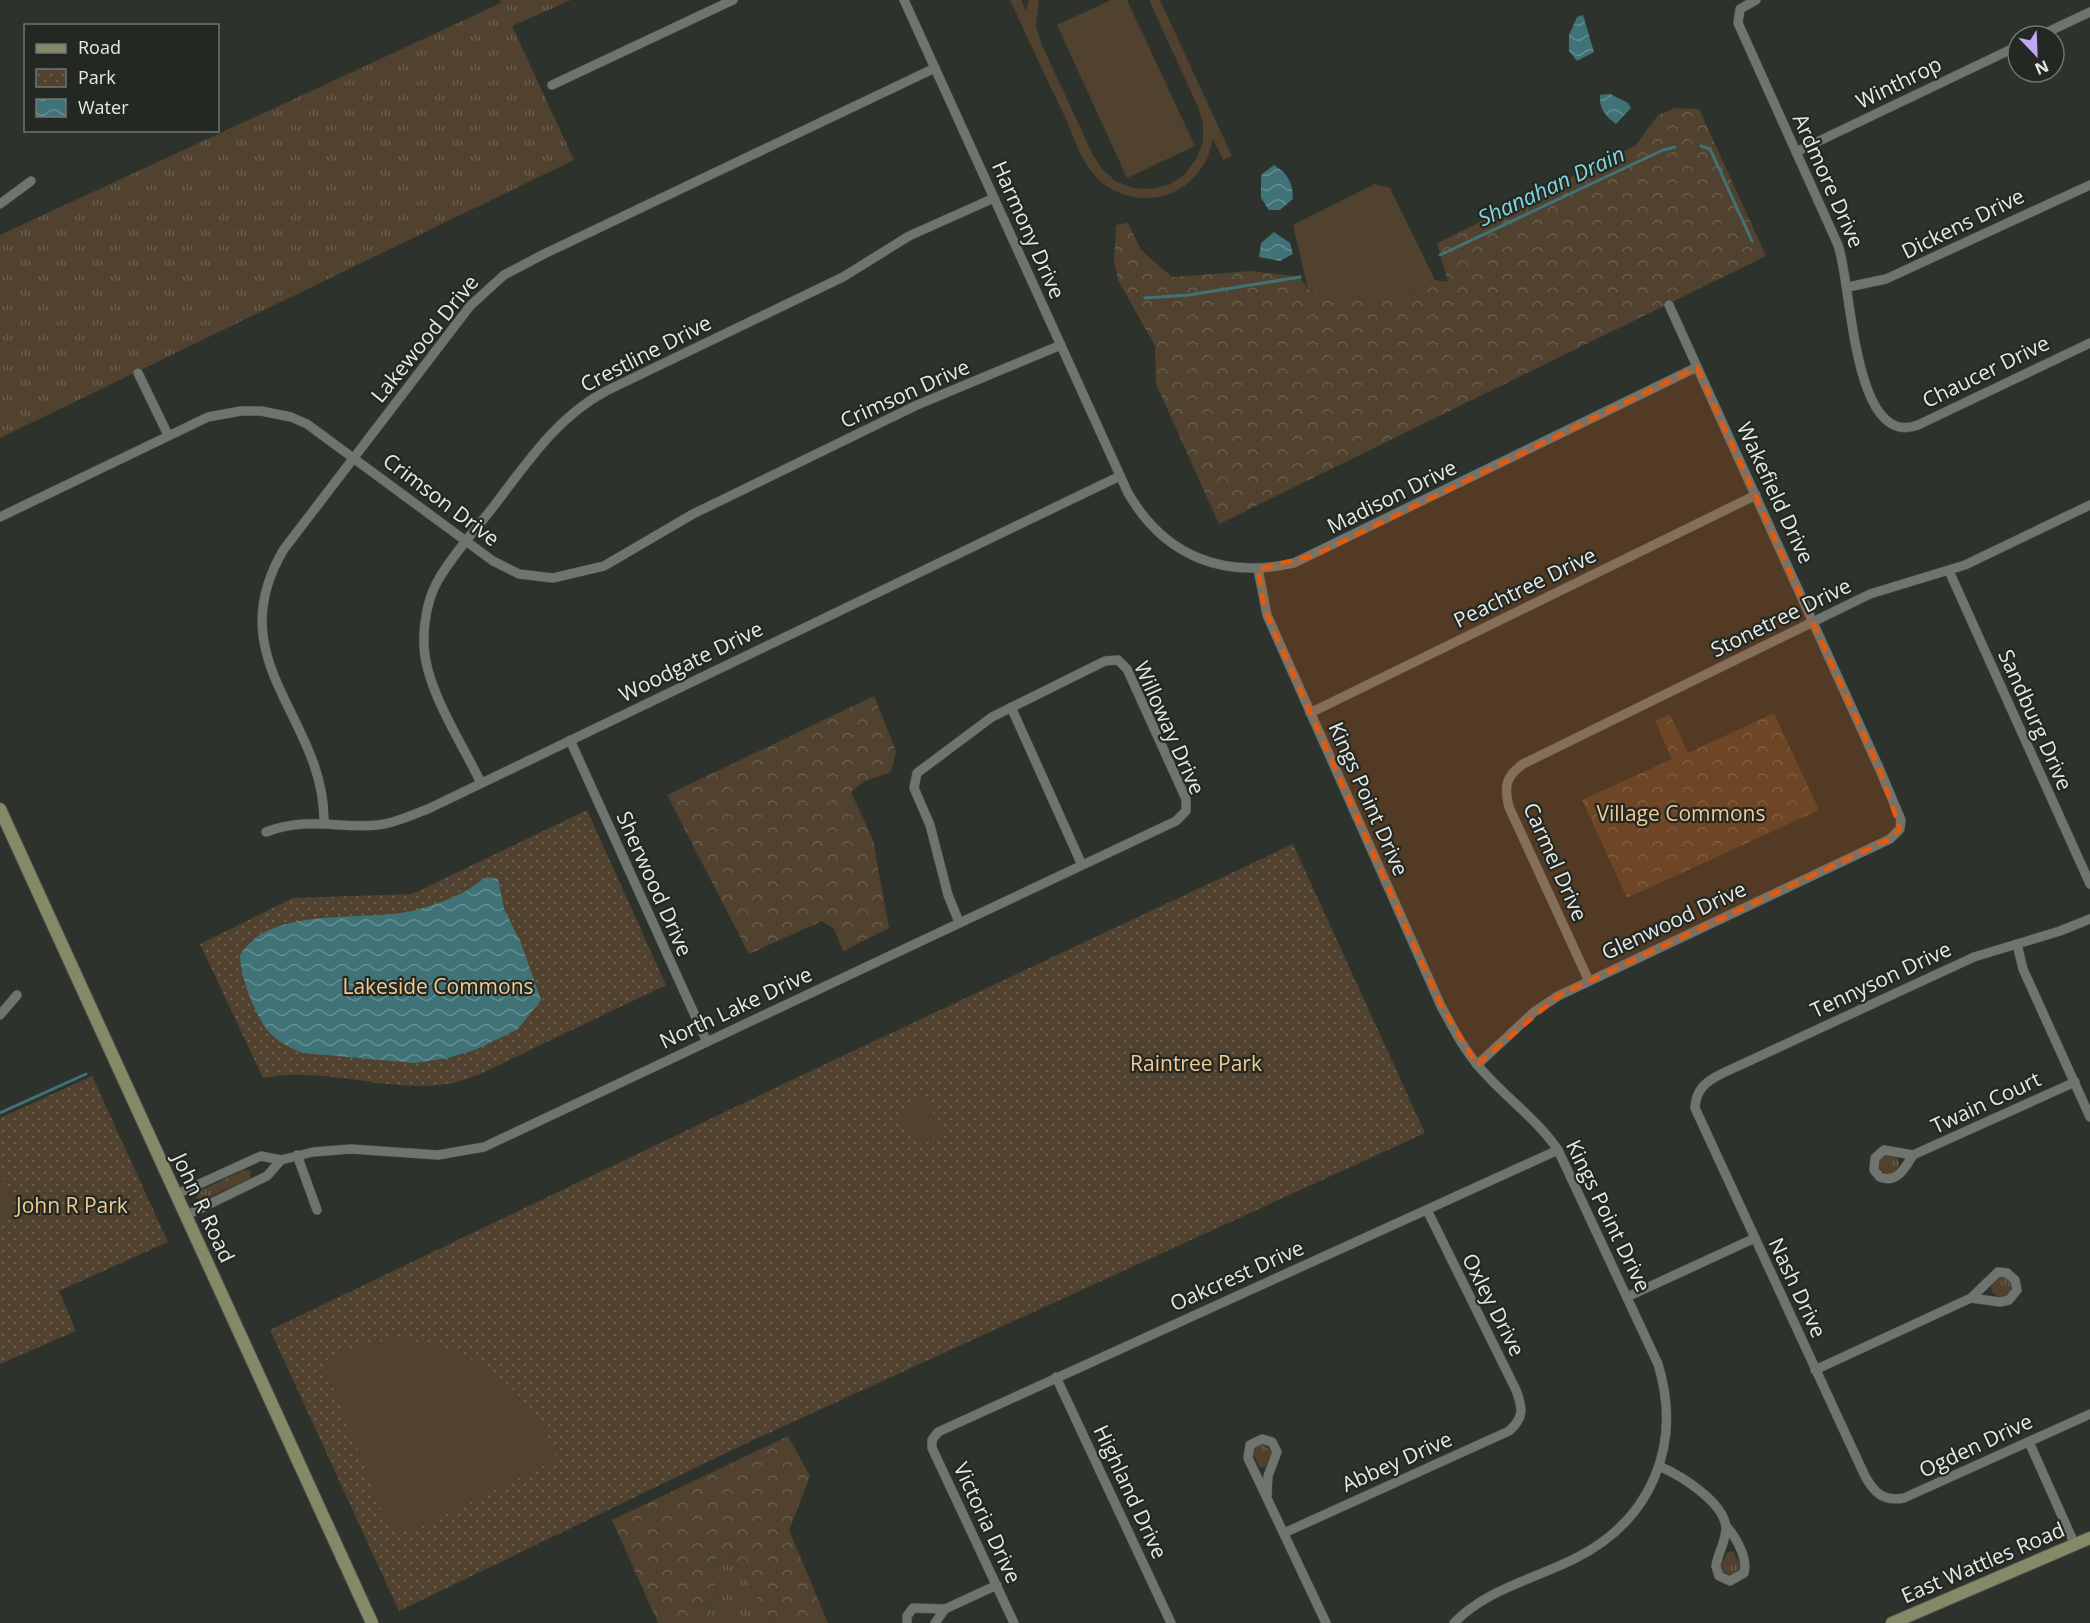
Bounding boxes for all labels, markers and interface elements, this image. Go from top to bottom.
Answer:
legend [24,24,219,132]
north arrow [2006,24,2066,84]
text: Road [78,35,121,59]
street label: Winthrop [1851,49,1946,115]
text: N [2032,55,2052,80]
text: Park [78,65,116,89]
text: Water [78,95,129,119]
street label: Ardmore Drive [1787,109,1871,252]
water label: Shanahan Drain [1472,138,1629,232]
street label: Harmony Drive [986,156,1072,303]
street label: Dickens Drive [1897,181,2029,265]
street label: Lakewood Drive [364,269,484,408]
street label: Crestline Drive [575,308,716,398]
street label: Chaucer Drive [1917,328,2054,414]
street label: Crimson Drive [835,352,974,434]
street label: Wakefield Drive [1731,417,1821,568]
street label: Crimson Drive [378,446,506,552]
street label: Madison Drive [1322,453,1461,540]
street label: Peachtree Drive [1449,540,1601,634]
street label: Stonetree Drive [1706,571,1855,663]
street label: Woodgate Drive [614,614,767,708]
street label: Sandburg Drive [1992,645,2080,794]
street label: Willoway Drive [1128,656,1212,799]
street label: Kings Point Drive [1322,717,1415,880]
street label: Carmel Drive [1517,798,1595,925]
park label: Village Commons [1596,799,1766,827]
street label: Sherwood Drive [610,807,699,961]
street label: Glenwood Drive [1597,874,1750,966]
street label: Tennyson Drive [1806,934,1955,1024]
street label: North Lake Drive [655,960,816,1055]
park label: Lakeside Commons [342,972,534,1000]
park label: Raintree Park [1130,1049,1262,1077]
street label: Twain Court [1926,1064,2045,1140]
street label: Kings Point Drive [1560,1135,1658,1296]
street label: John R Road [165,1146,242,1267]
park label: John R Park [14,1191,128,1219]
street label: Oakcrest Drive [1165,1233,1308,1317]
street label: Nash Drive [1763,1233,1833,1342]
street label: Oxley Drive [1456,1248,1532,1361]
street label: Ogden Drive [1914,1407,2037,1484]
street label: Highland Drive [1088,1420,1174,1563]
street label: Abbey Drive [1337,1424,1456,1498]
street label: Victoria Drive [948,1458,1028,1588]
street label: East Wattles Road [1897,1515,2069,1609]

